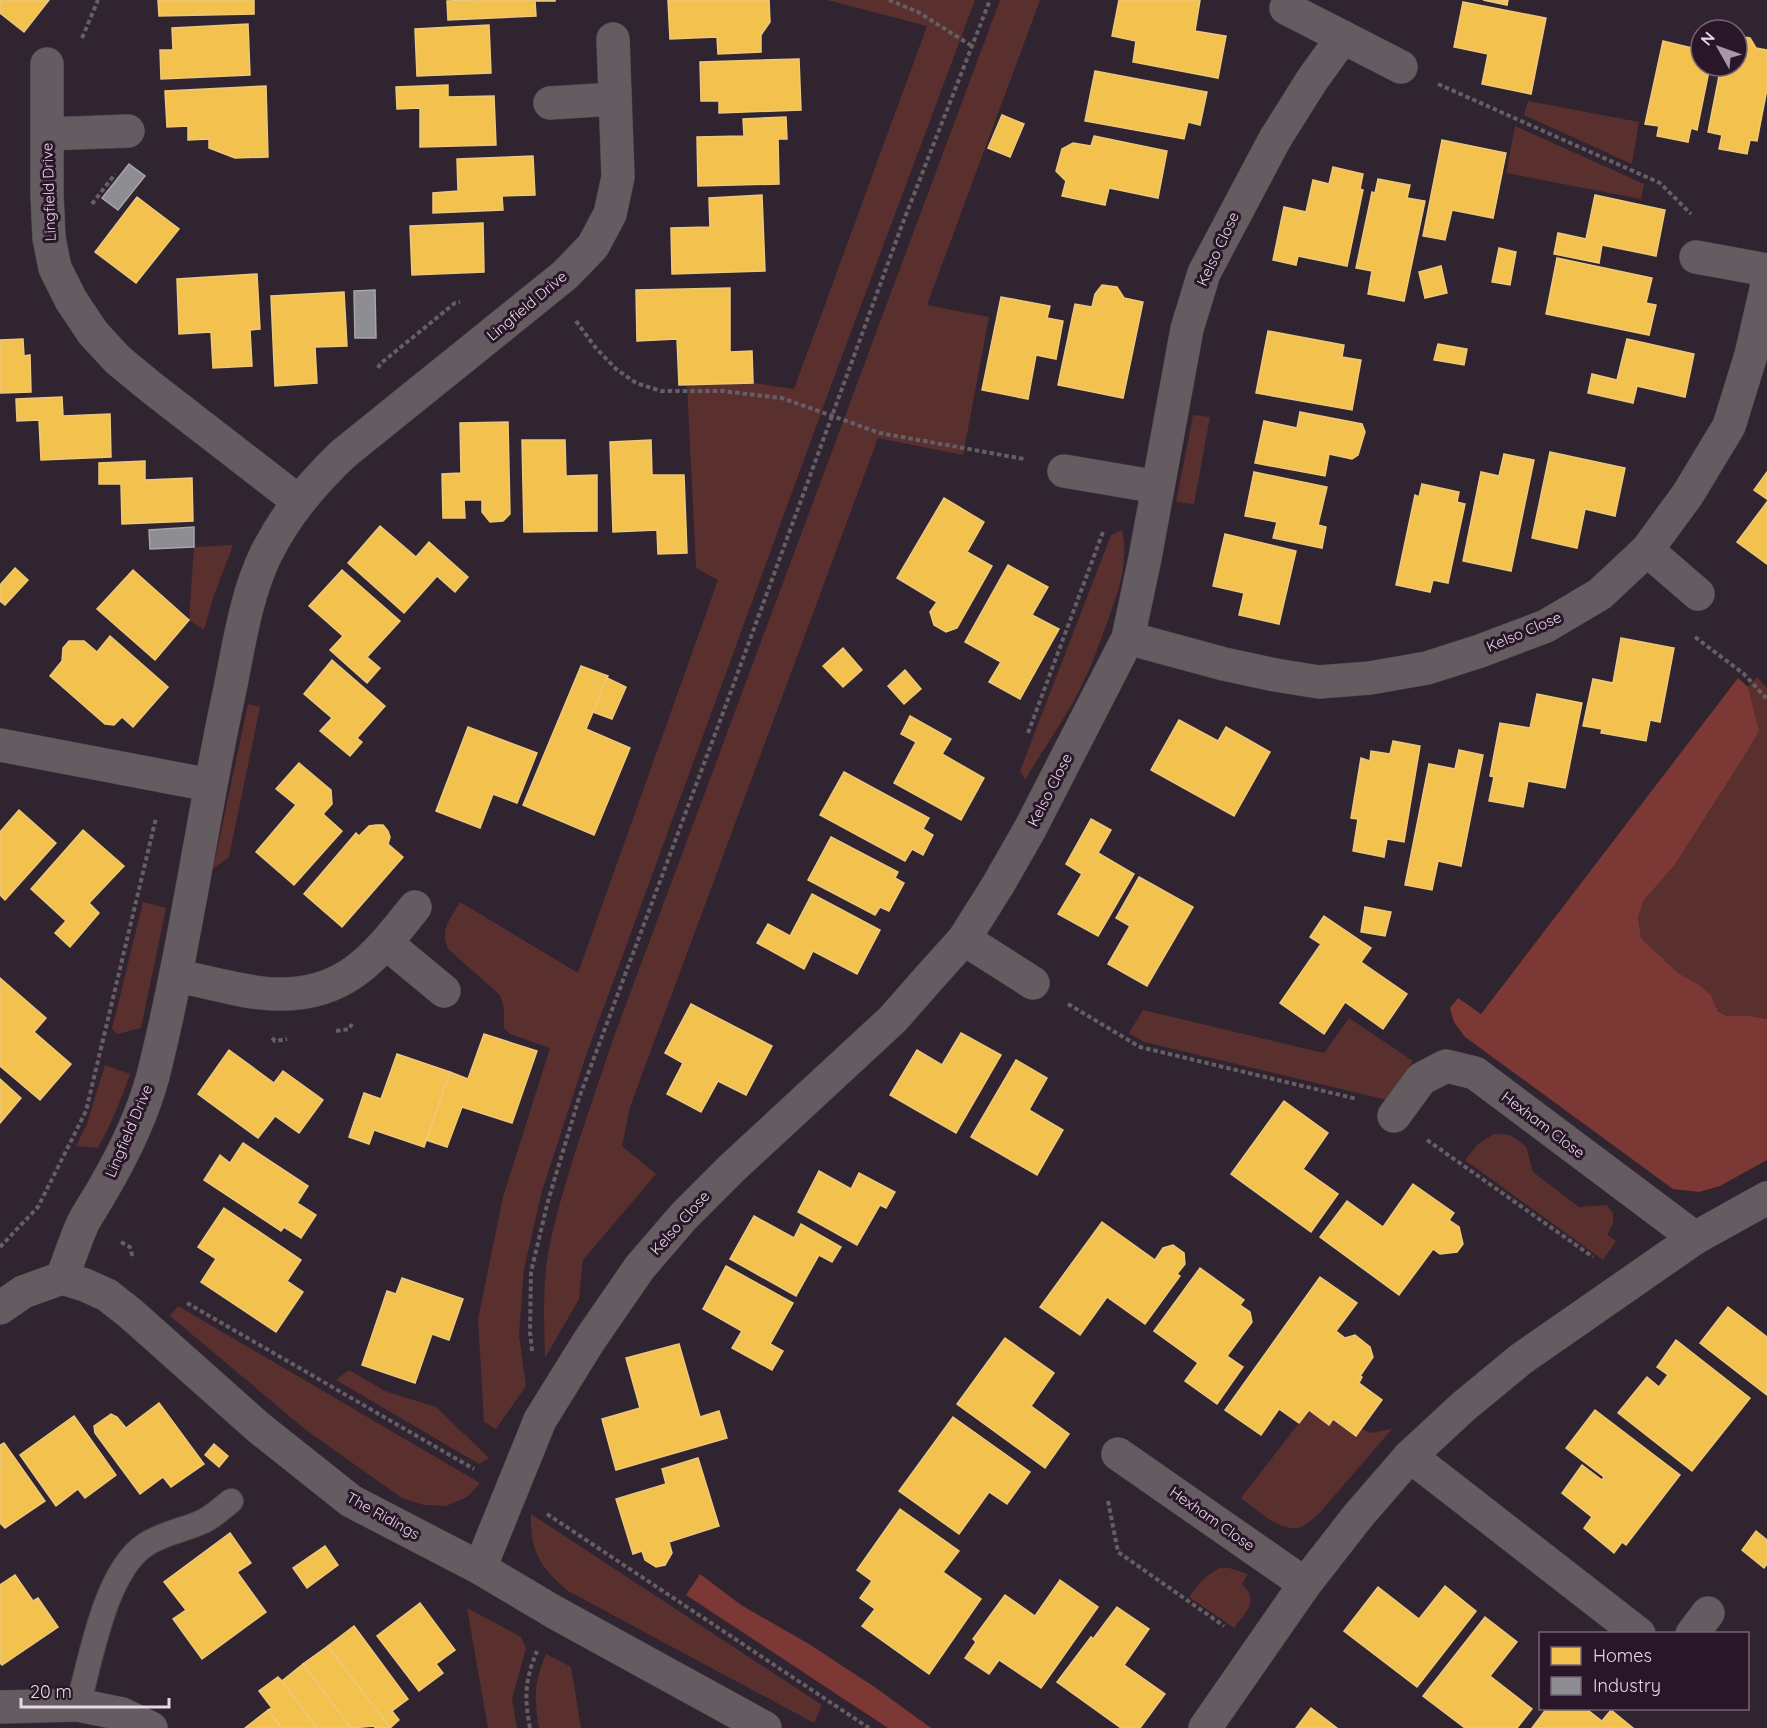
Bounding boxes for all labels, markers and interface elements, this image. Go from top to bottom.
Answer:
north arrow [1689,18,1749,78]
text: N [1696,27,1719,49]
street label: Lingfield Drive [37,142,60,242]
street label: Kelso Close [1192,209,1243,289]
street label: Lingfield Drive [483,267,571,345]
street label: Kelso Close [1483,607,1564,656]
street label: Kelso Close [1023,750,1076,830]
street label: Lingfield Drive [100,1082,157,1180]
street label: Hexham Close [1498,1087,1589,1162]
street label: Kelso Close [646,1187,713,1259]
street label: Hexham Close [1166,1482,1258,1555]
street label: The Ridings [343,1488,423,1543]
legend [1539,1632,1749,1710]
text: Homes [1593,1644,1652,1667]
scale bar [21,1671,170,1709]
text: Industry [1593,1674,1661,1697]
text: 20 m [30,1680,72,1703]

